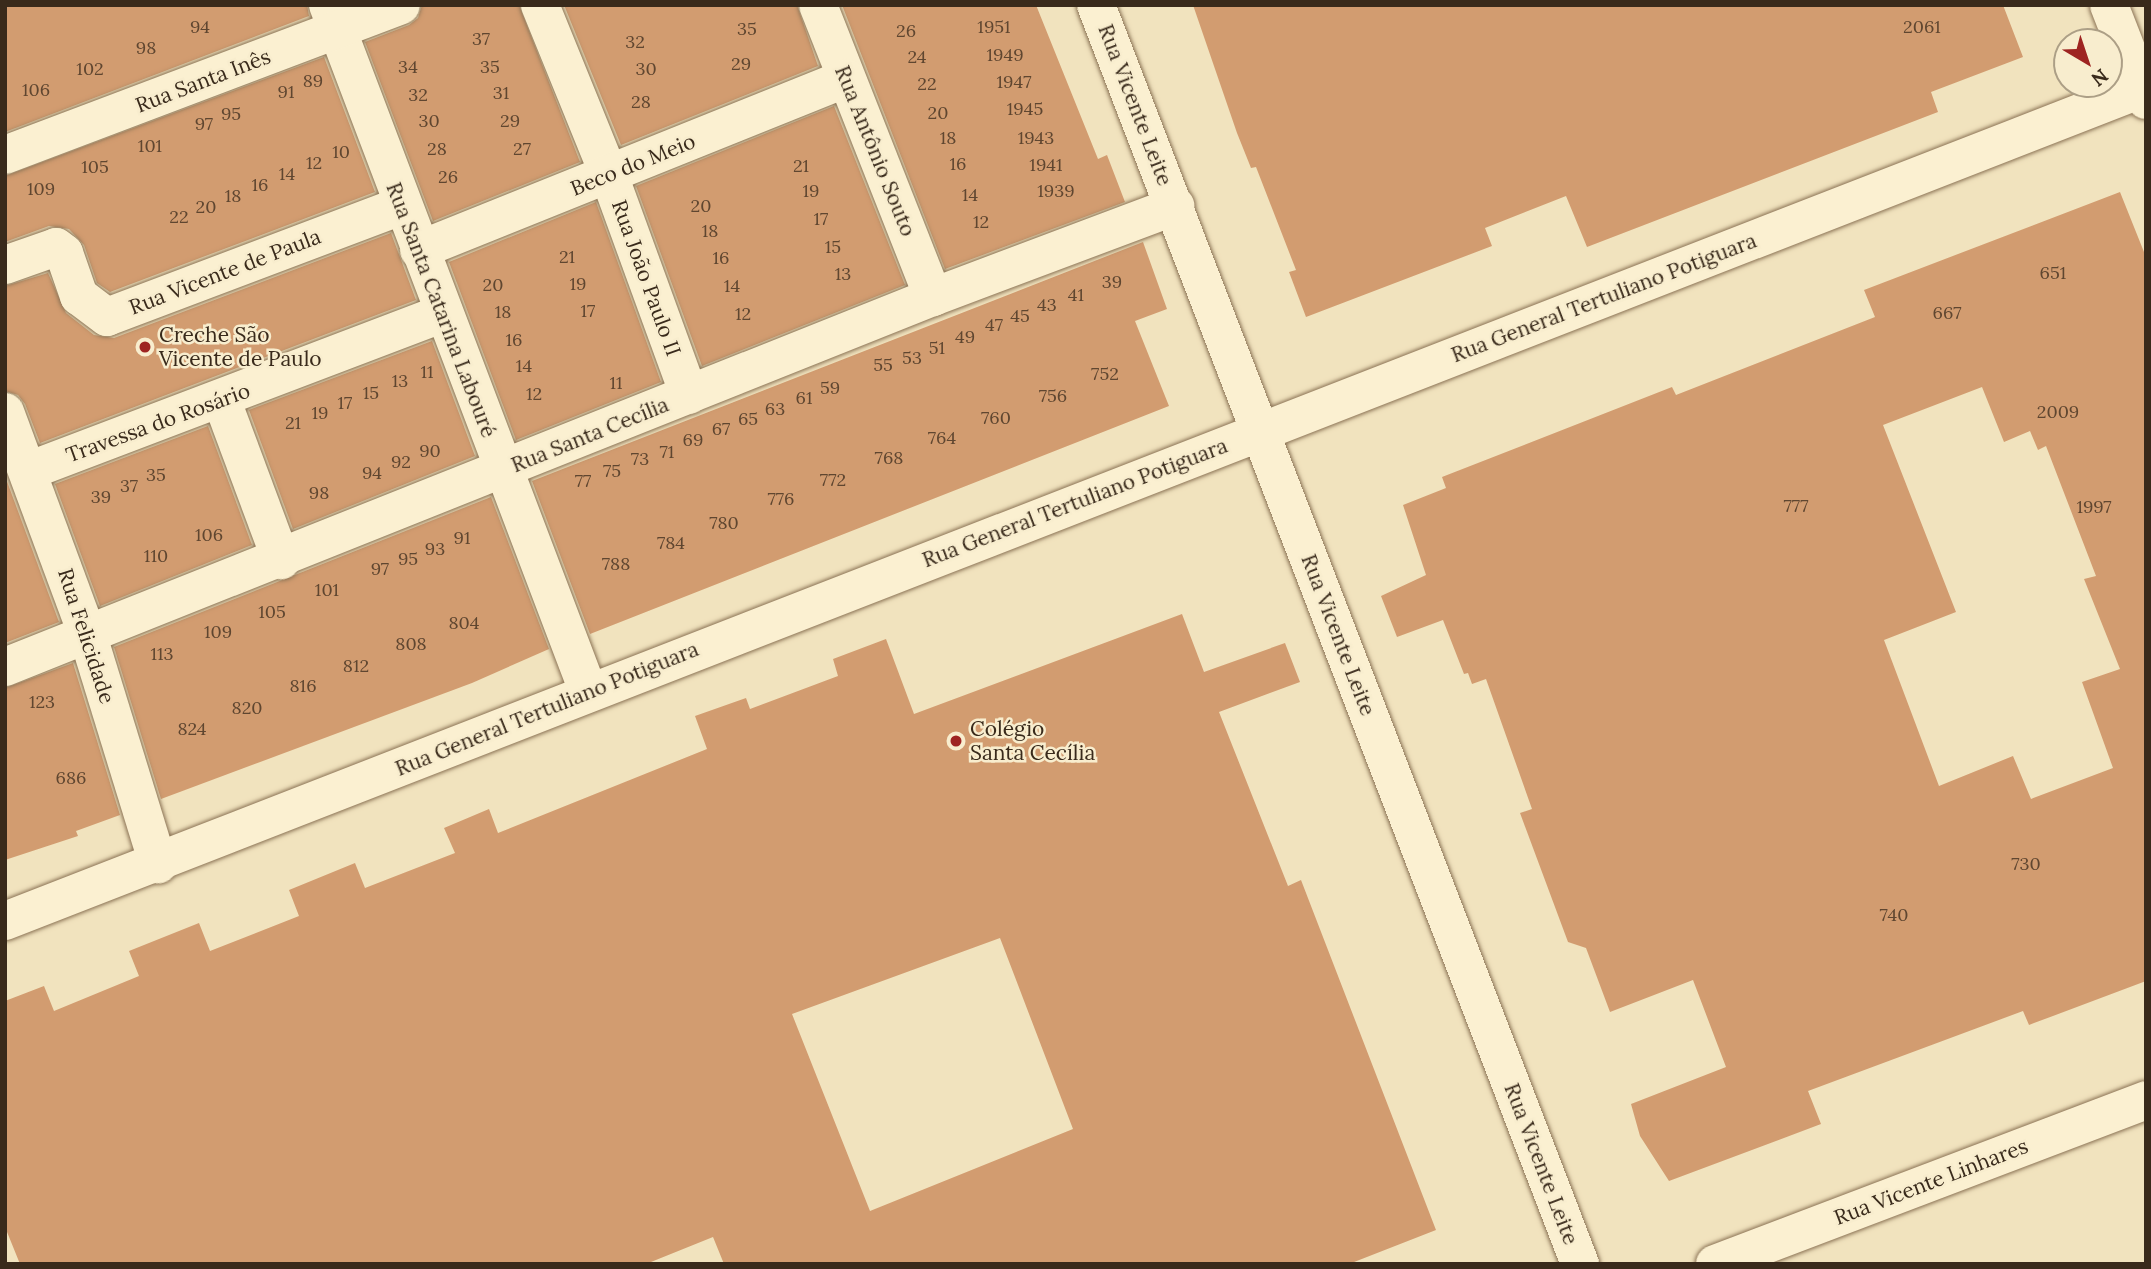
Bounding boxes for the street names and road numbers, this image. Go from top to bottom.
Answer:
street label: Rua Vicente Leite [1093,21,1177,189]
street label: Rua Santa Inês [132,44,274,118]
street label: Rua Antônio Souto [829,62,921,240]
street label: Beco do Meio [567,129,699,201]
street label: Rua Santa Catarina Labouré [381,179,501,441]
street label: Rua João Paulo II [606,197,686,359]
street label: Rua Vicente de Paula [126,224,324,320]
street label: Rua General Tertuliano Potiguara [1448,228,1760,368]
street label: Travessa do Rosário [63,378,253,468]
street label: Rua Santa Cecília [508,392,672,478]
street label: Rua General Tertuliano Potiguara [919,433,1231,573]
street label: Rua Vicente Leite [1296,551,1380,719]
street label: Rua Felicidade [52,565,120,707]
street label: Rua General Tertuliano Potiguara [392,636,702,782]
street label: Rua Vicente Leite [1499,1080,1583,1248]
street label: Rua Vicente Linhares [1830,1133,2032,1231]

